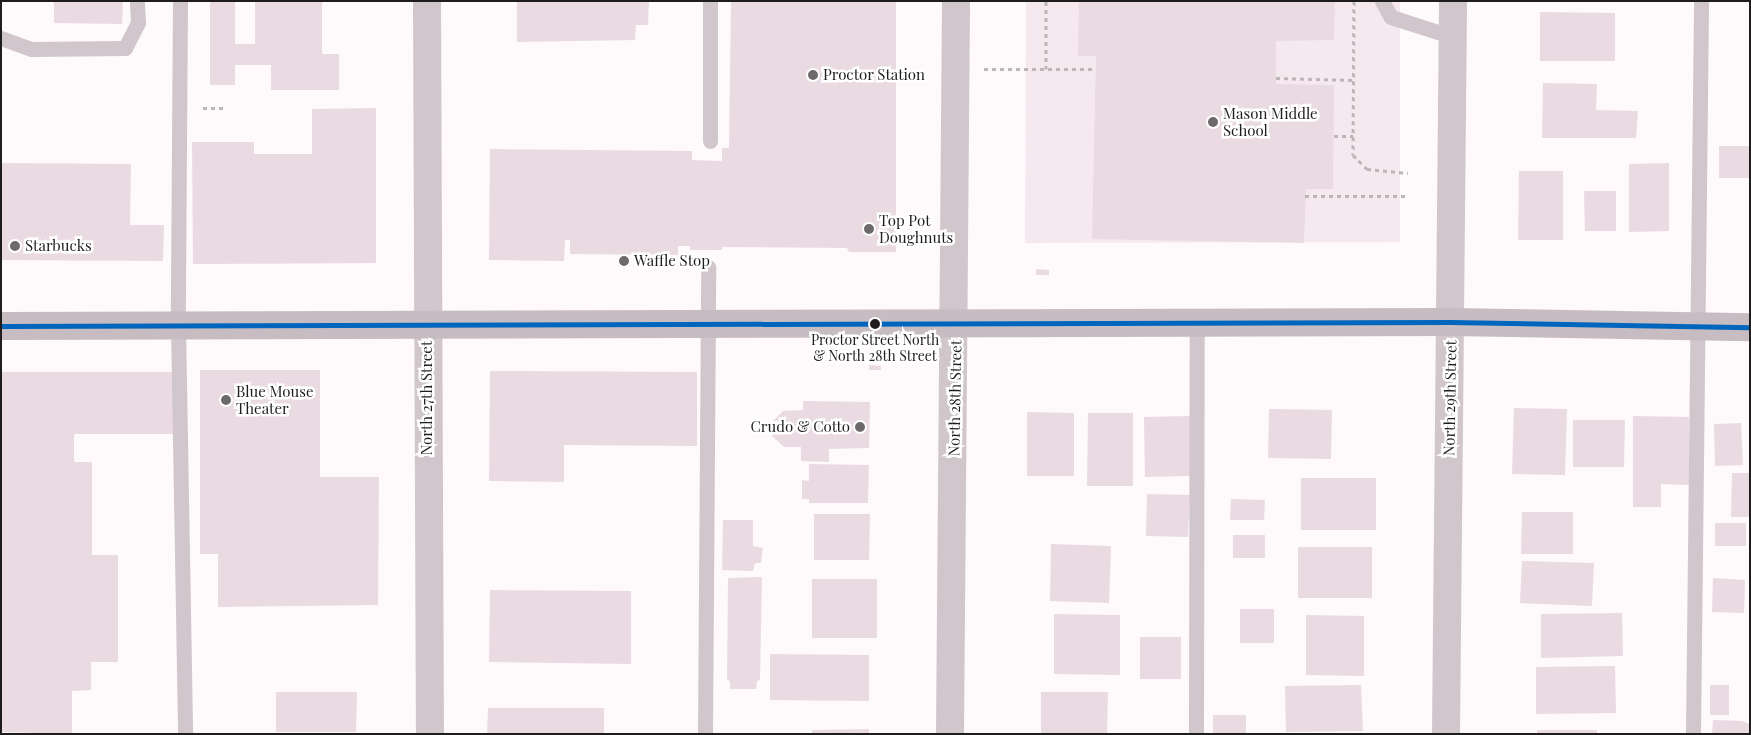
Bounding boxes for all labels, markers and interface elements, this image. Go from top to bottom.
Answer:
place label: Proctor Station [823,66,925,84]
marker: Proctor Station [807,69,819,81]
place label: Mason Middle School [1223,104,1318,139]
marker: Mason Middle School [1207,116,1219,128]
place label: Top Pot Doughnuts [879,211,953,246]
marker: Top Pot Doughnuts [863,223,875,235]
place label: Starbucks [25,237,92,255]
marker: Starbucks [9,240,21,252]
place label: Waffle Stop [634,252,710,270]
marker: Waffle Stop [618,255,630,267]
marker: Proctor Street North & North 28th Street [870,319,880,329]
place label: Proctor Street North & North 28th Street [811,332,939,364]
street label: North 28th Street [945,340,965,456]
street label: North 29th Street [1440,340,1460,456]
street label: North 27th Street [418,341,436,455]
place label: Blue Mouse Theater [236,382,314,417]
marker: Blue Mouse Theater [220,394,232,406]
place label: Crudo & Cotto [751,418,850,436]
marker: Crudo & Cotto [854,421,866,433]

